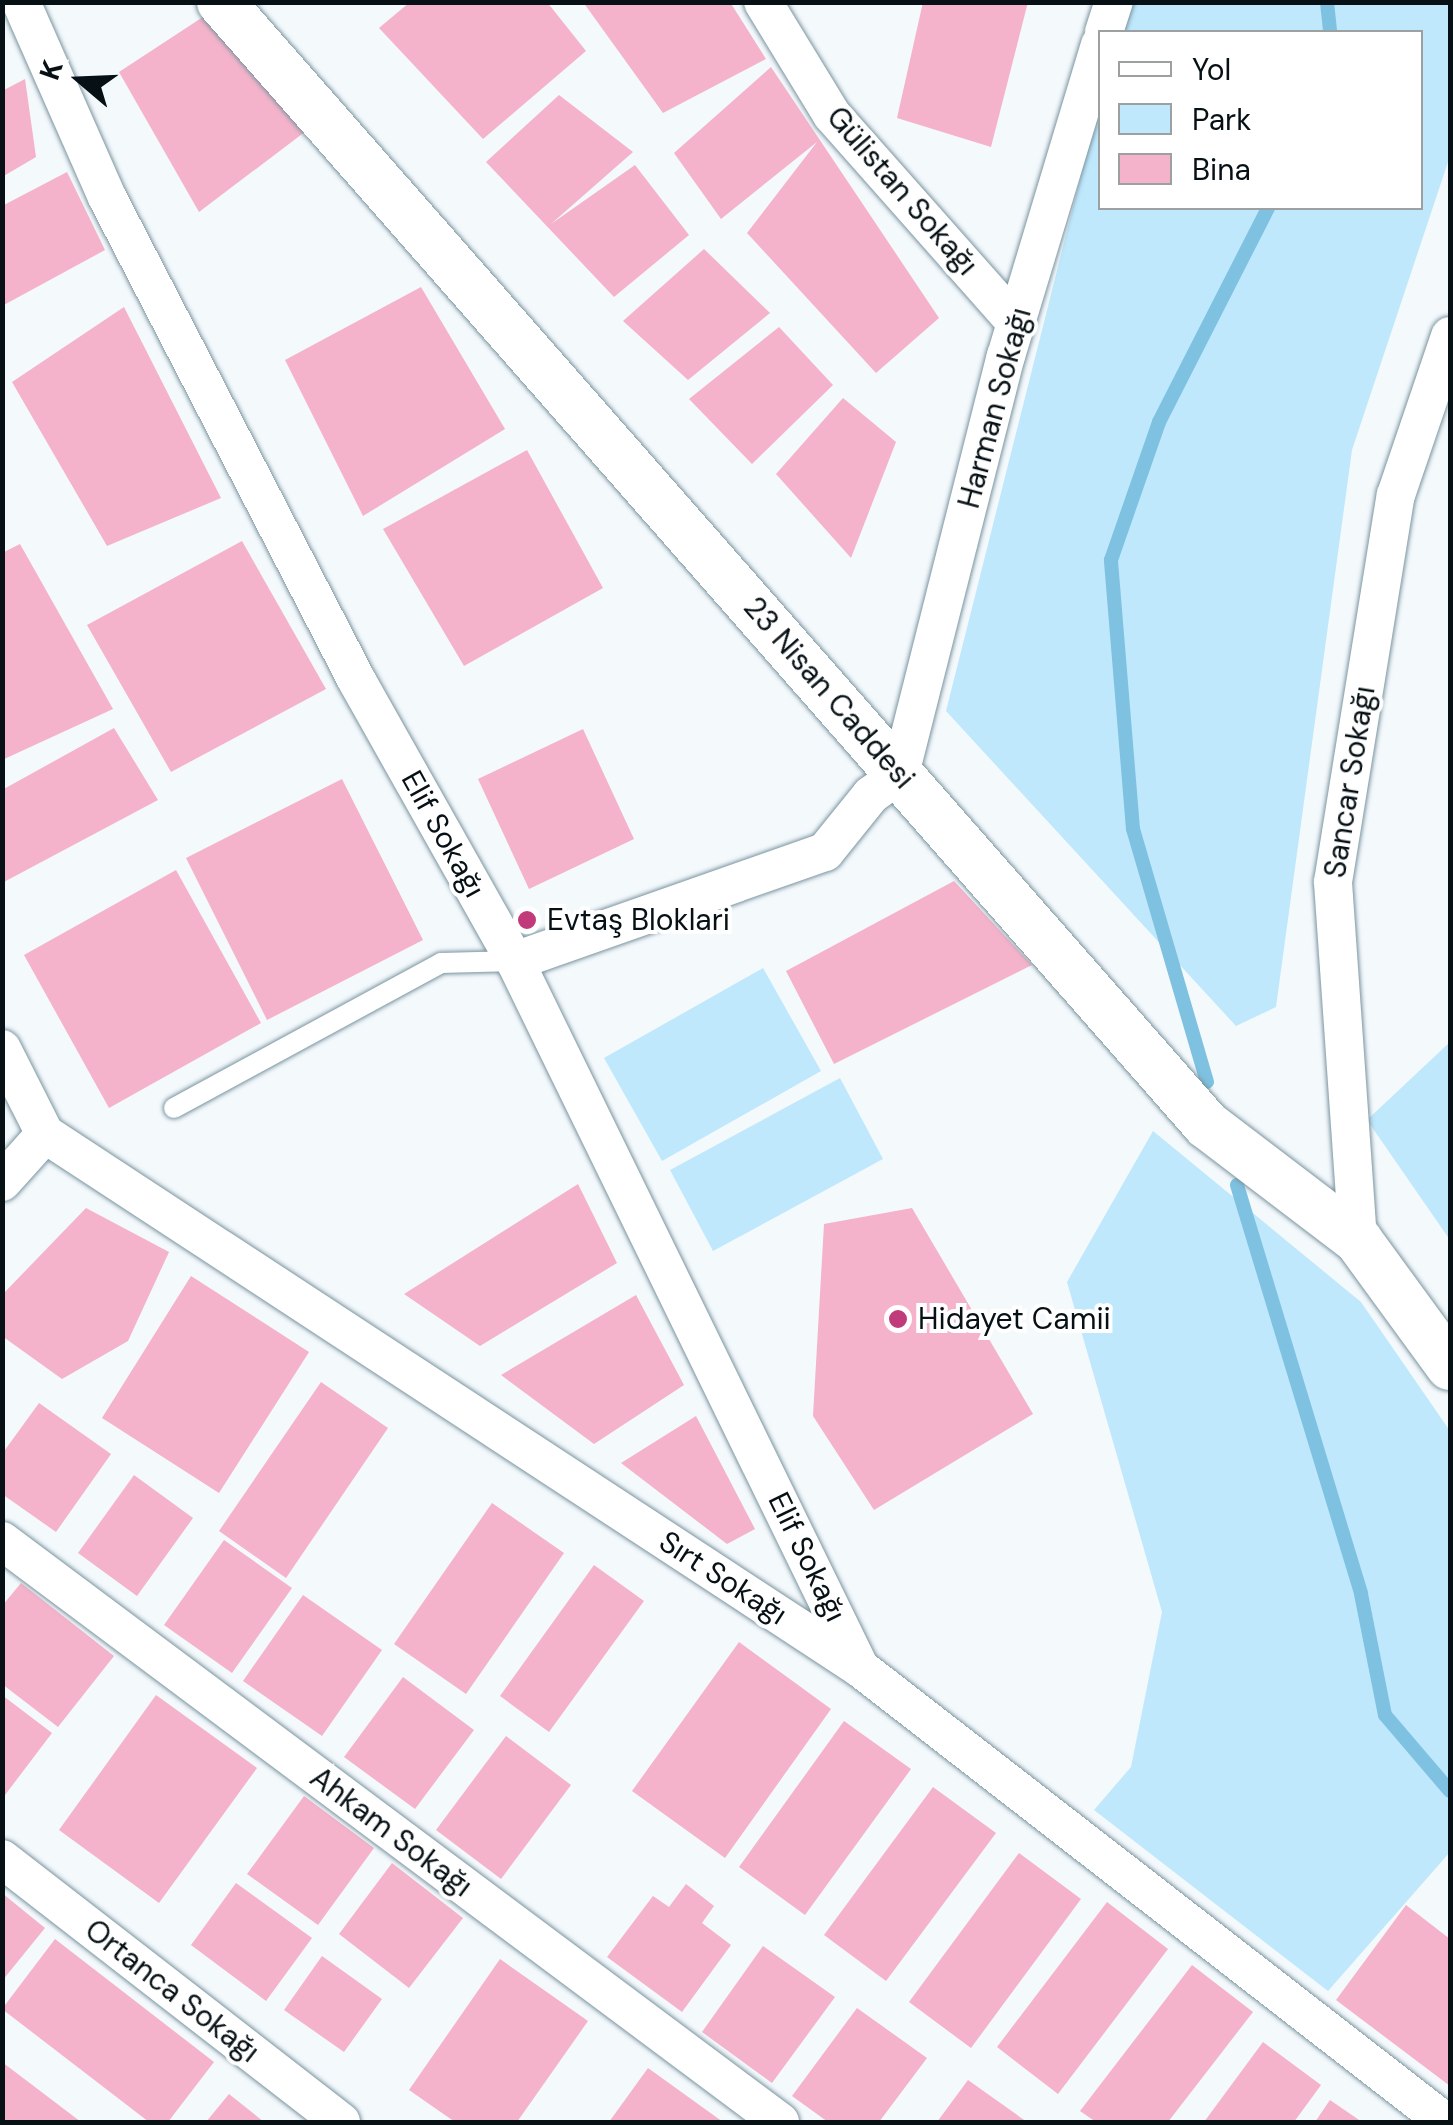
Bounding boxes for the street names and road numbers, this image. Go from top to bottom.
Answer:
street label: Gülistan Sokağı [819,99,985,283]
street label: Harman Sokağı [951,304,1039,512]
street label: 23 Nisan Caddesi [736,590,922,796]
street label: Sancar Sokağı [1317,684,1383,880]
street label: Elif Sokağı [394,765,492,903]
street label: Elif Sokağı [760,1487,854,1627]
street label: Sırt Sokağı [652,1523,794,1633]
street label: Ahkam Sokağı [303,1760,479,1904]
street label: Ortanca Sokağı [78,1912,266,2070]

